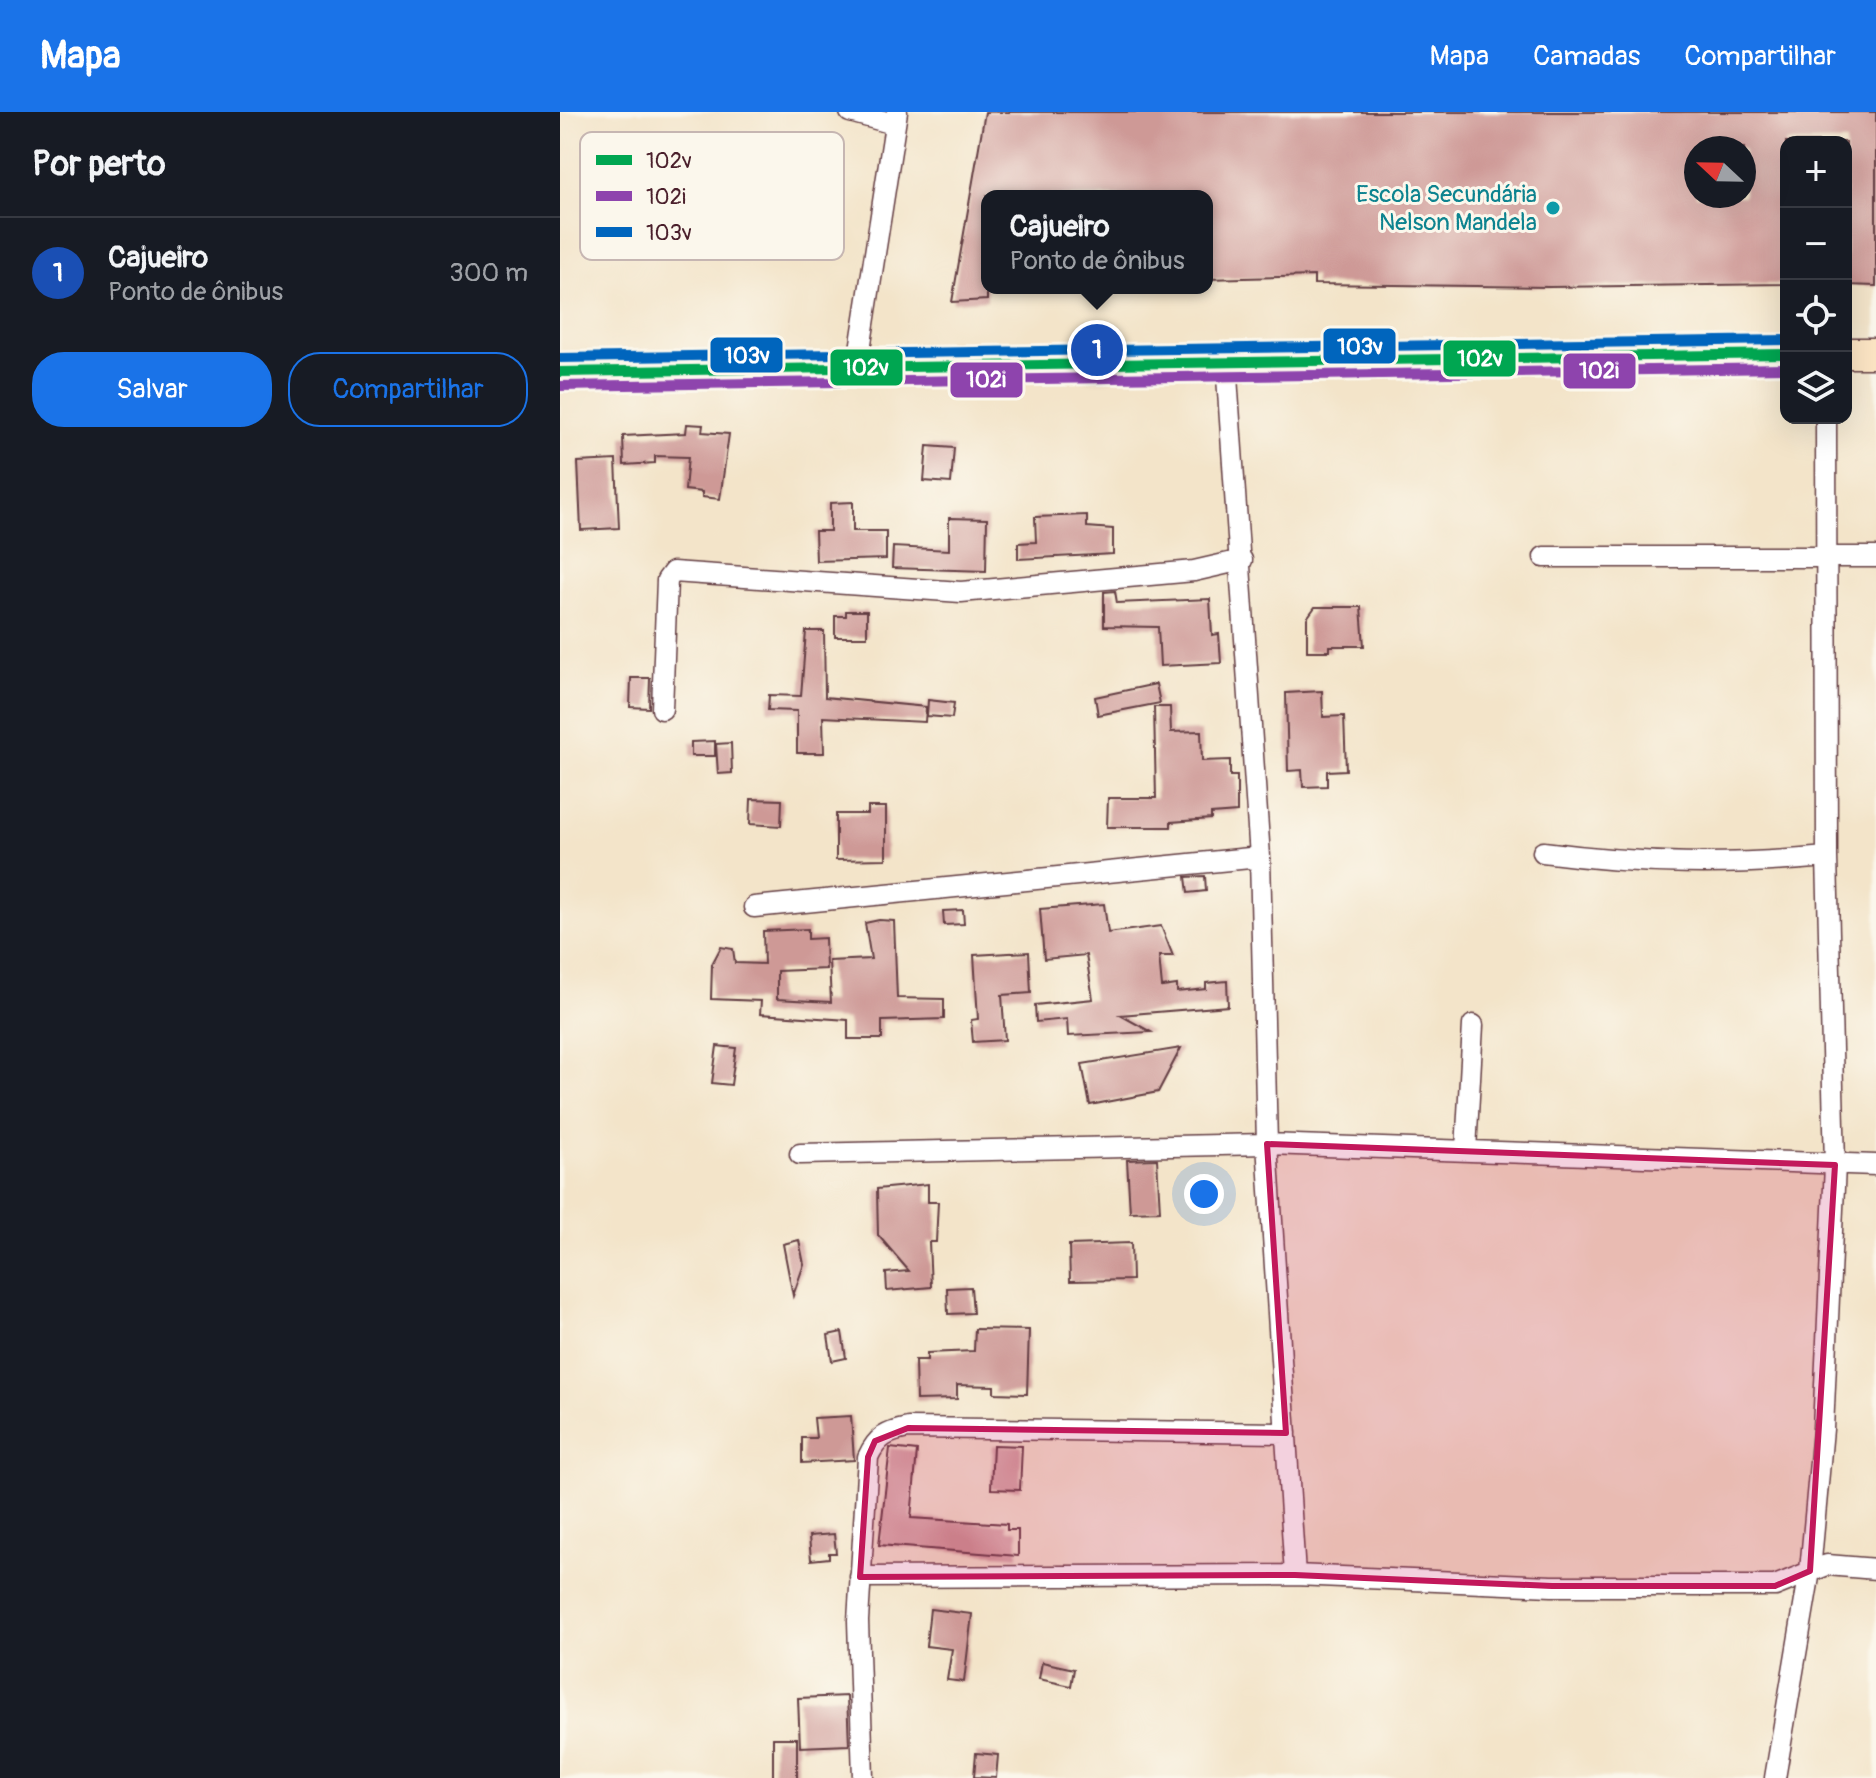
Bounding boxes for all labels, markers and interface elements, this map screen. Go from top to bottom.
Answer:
text: Mapa [40,32,121,80]
text: Mapa [1429,39,1489,74]
text: Camadas [1533,39,1640,74]
text: Compartilhar [1684,39,1836,74]
legend [580,132,844,260]
north arrow [1684,136,1756,208]
map controls [1780,136,1852,424]
button: + [1780,136,1852,208]
text: Por perto [32,143,165,186]
text: 102v [646,147,692,175]
place label: Escola Secundária Nelson Mandela [1356,180,1537,237]
text: 102i [646,183,686,211]
popup [981,190,1213,294]
marker: Escola Secundária Nelson Mandela [1544,199,1562,217]
text: Cajueiro [1009,208,1110,245]
button: − [1780,208,1852,280]
text: 103v [646,219,692,247]
text: Cajueiro [108,239,208,276]
text: Ponto de ônibus [1009,245,1185,277]
text: 1 [53,257,63,289]
text: 300 m [449,257,528,289]
text: Ponto de ônibus [108,276,283,308]
button: locate [1780,280,1852,352]
pin: 1 [1071,320,1123,380]
line badge: 103v [1322,327,1397,365]
text: 103v [1337,333,1383,361]
line badge: 103v [709,336,784,374]
line badge: 102v [1442,339,1517,378]
text: 103v [724,342,770,370]
text: 102v [1457,345,1503,373]
line badge: 102v [829,348,904,387]
button: Salvar [32,352,272,427]
button: Compartilhar [288,352,528,427]
line badge: 102i [1562,352,1637,390]
button: layers [1780,352,1852,424]
text: 102v [843,354,889,382]
text: 102i [1579,357,1619,385]
line badge: 102i [949,361,1024,399]
text: 102i [966,366,1006,394]
your location [1184,1174,1224,1214]

